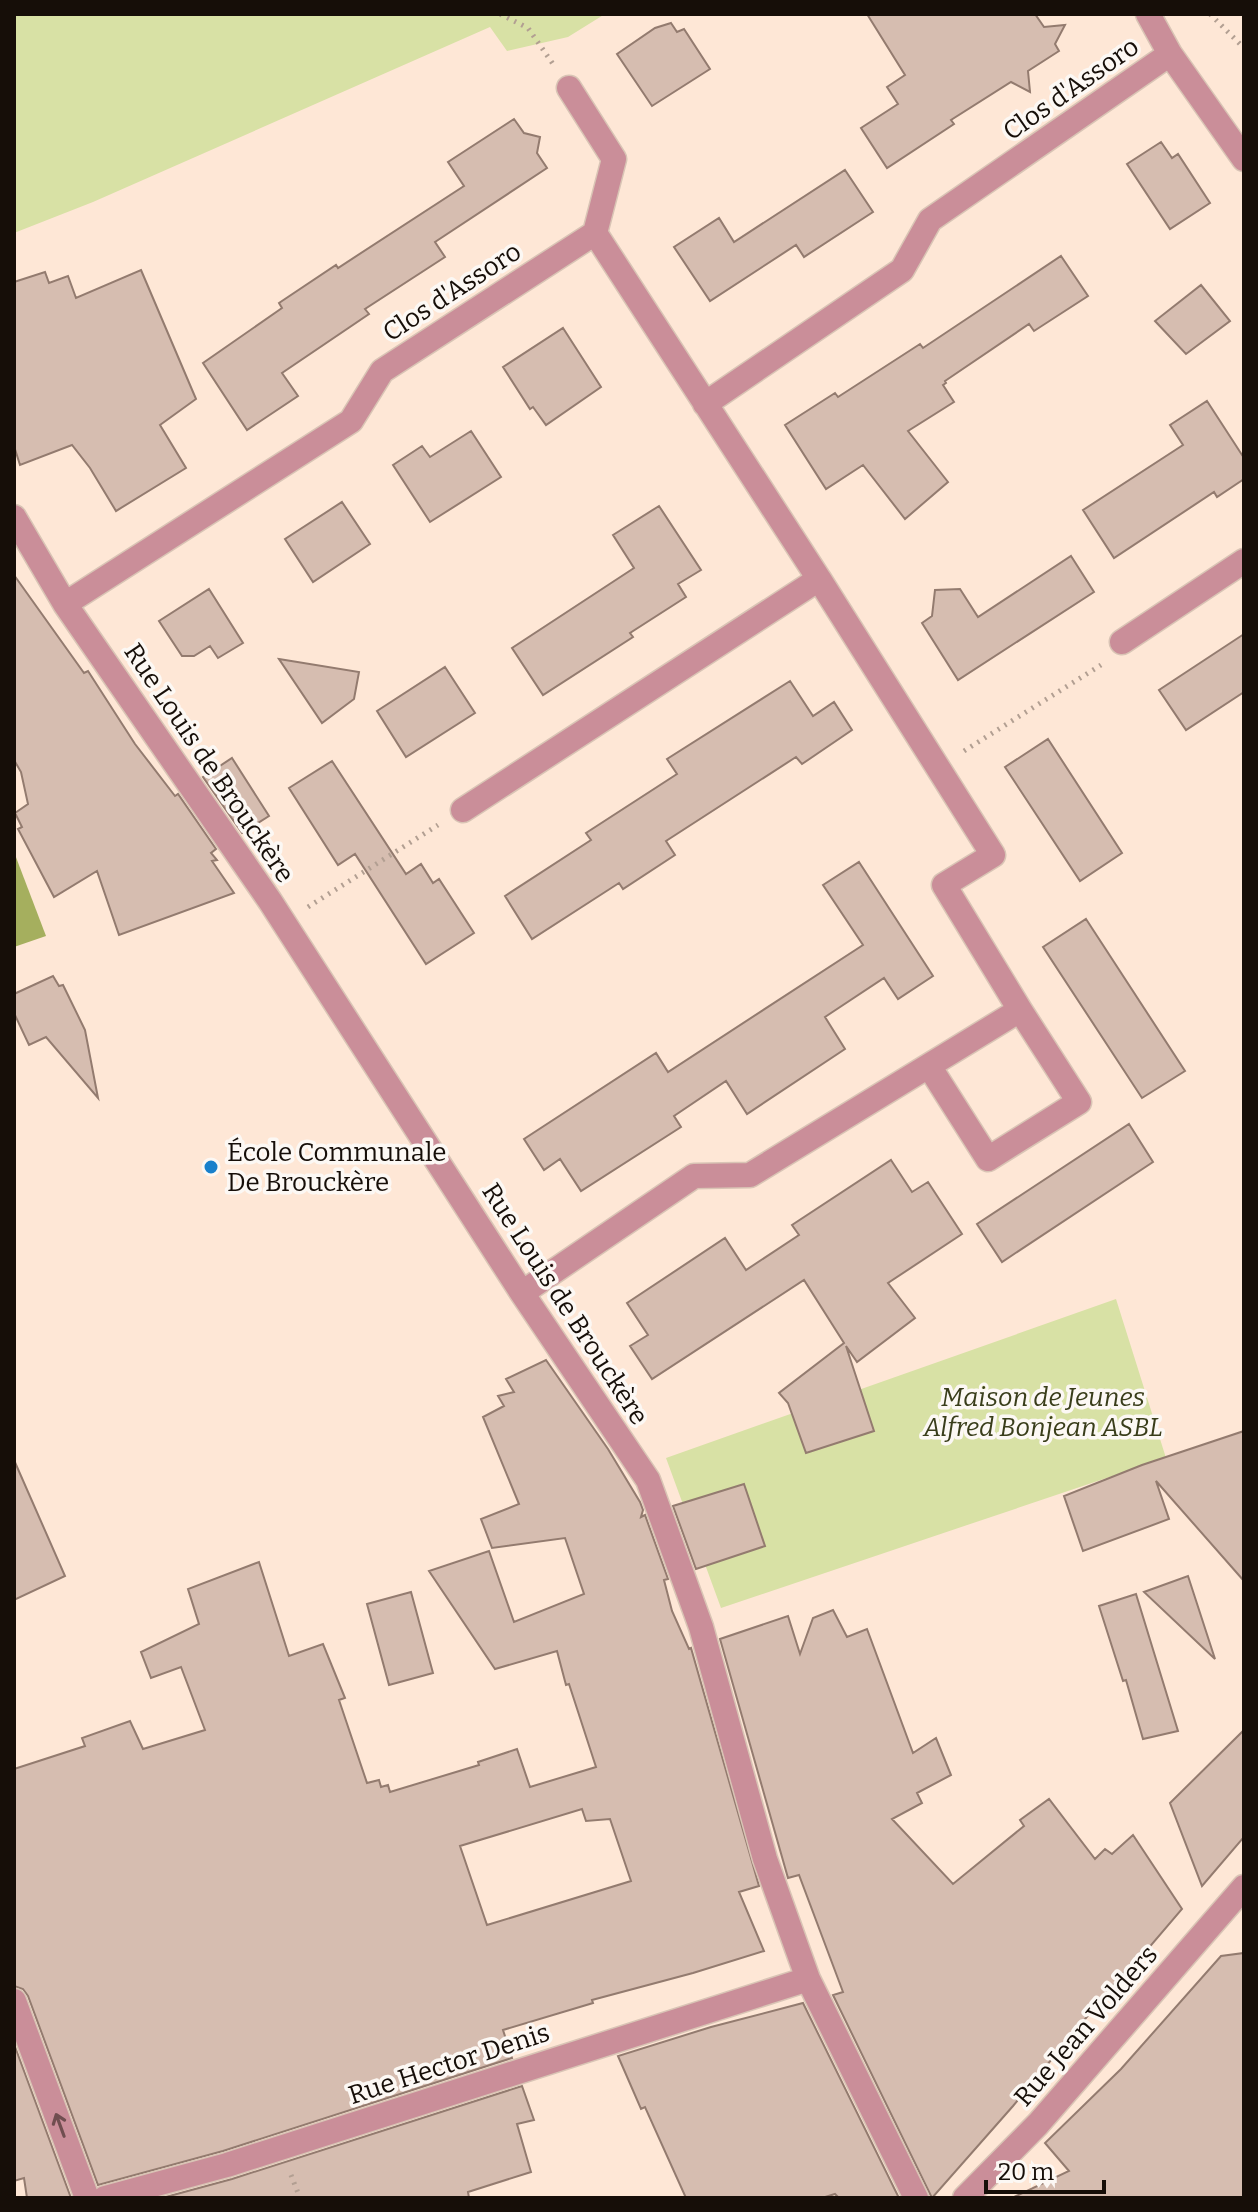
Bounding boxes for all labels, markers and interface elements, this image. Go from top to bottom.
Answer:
street label: Clos d'Assoro [997,31,1145,147]
street label: Clos d'Assoro [377,236,527,348]
street label: Rue Louis de Brouckère [117,638,301,888]
place label: École Communale De Brouckère [227,1137,447,1198]
marker: École Communale De Brouckère [202,1158,220,1176]
street label: Rue Louis de Brouckère [475,1177,655,1431]
park label: Maison de Jeunes Alfred Bonjean ASBL [922,1382,1163,1443]
street label: Rue Jean Volders [1008,1939,1164,2113]
street label: Rue Hector Denis [344,2017,554,2111]
one-way arrow [51,2113,66,2138]
scale bar [986,2144,1104,2194]
text: 20 m [998,2158,1054,2186]

